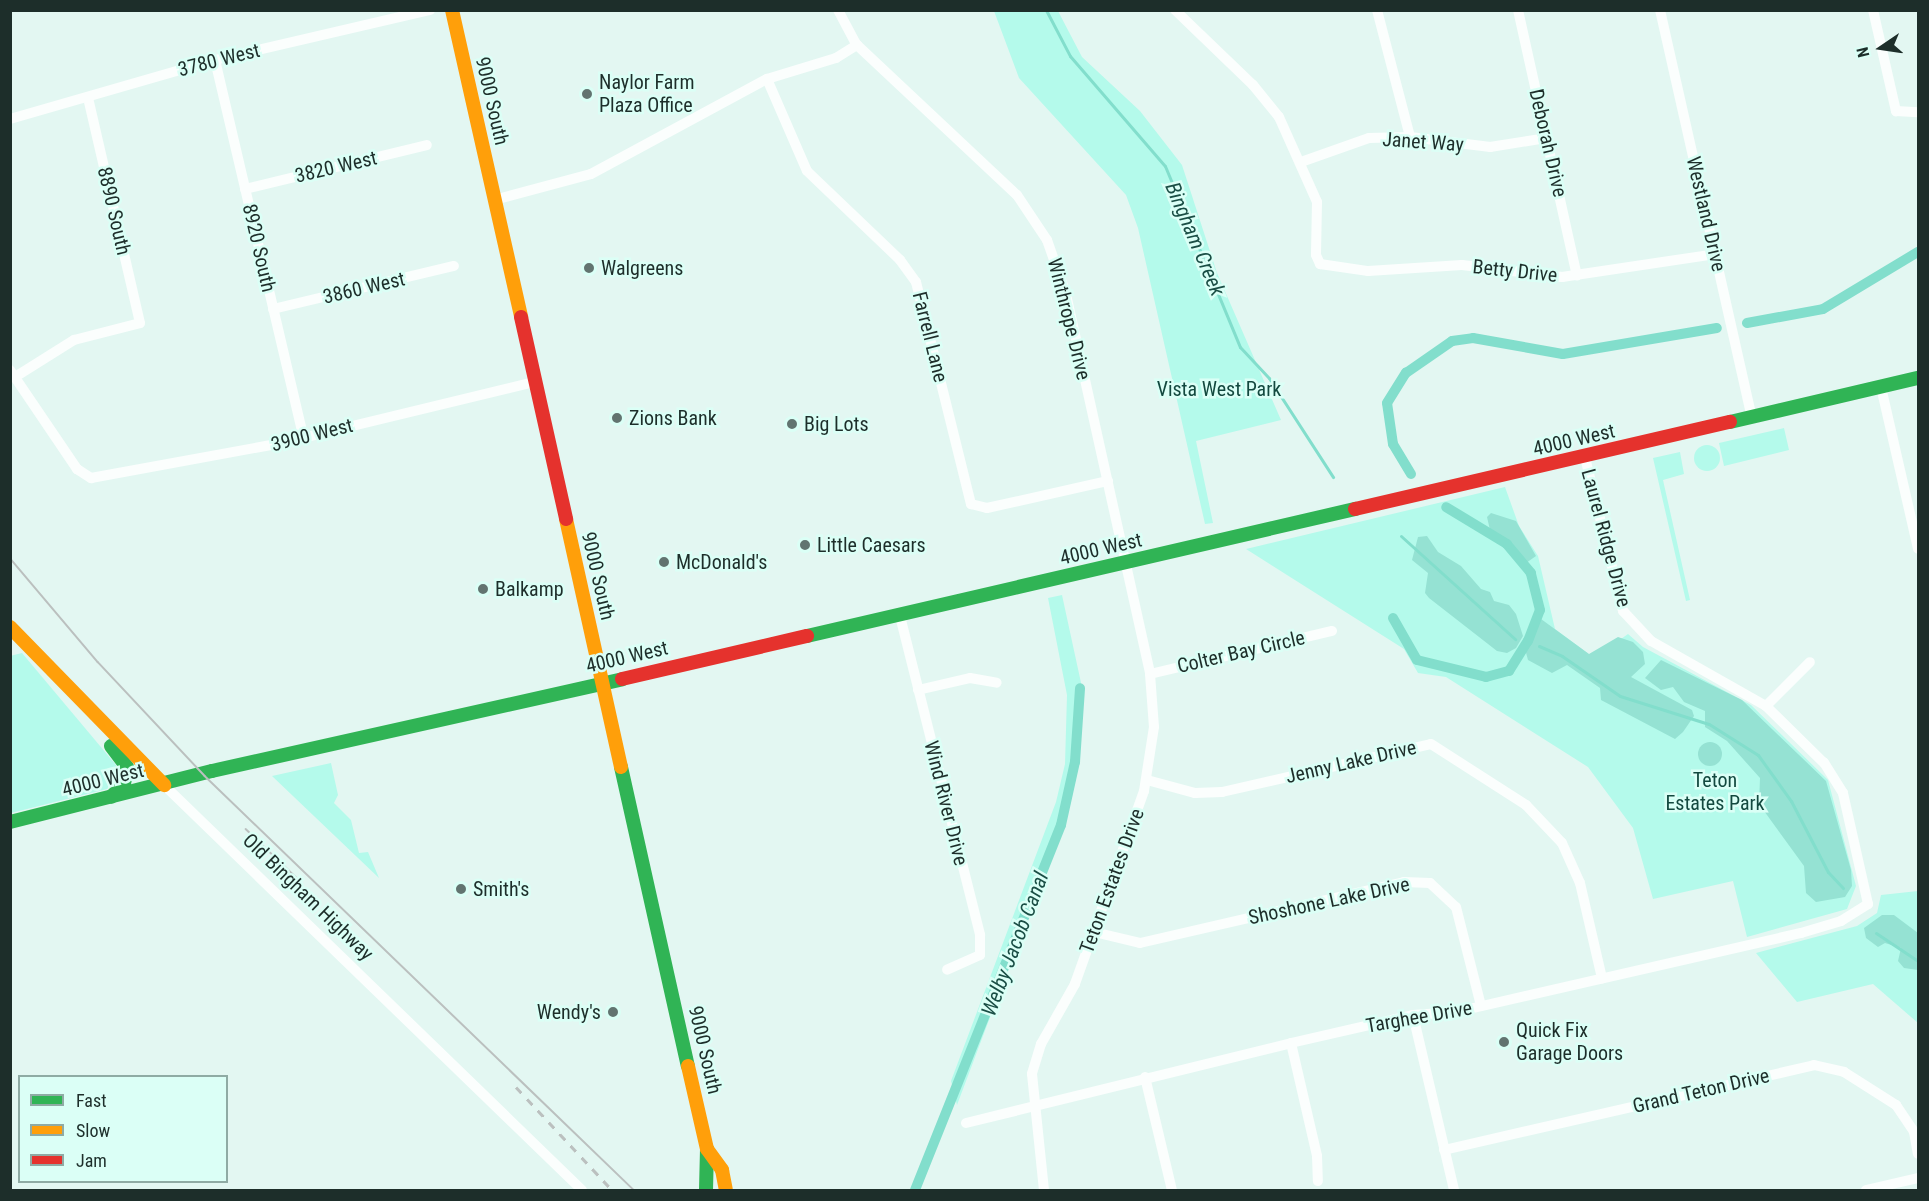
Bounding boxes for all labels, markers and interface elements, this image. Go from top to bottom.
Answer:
north arrow [1851,18,1911,78]
street label: 3780 West [176,38,262,82]
text: N [1853,45,1873,59]
street label: 9000 South [470,55,514,147]
place label: Naylor Farm Plaza Office [599,70,694,117]
marker: Naylor Farm Plaza Office [580,87,594,101]
street label: Deborah Drive [1524,87,1572,199]
street label: Janet Way [1382,127,1464,157]
street label: 3820 West [293,146,379,188]
street label: Westland Drive [1681,154,1731,274]
street label: 8890 South [92,165,136,257]
water label: Bingham Creek [1160,178,1230,300]
street label: 8920 South [237,202,281,294]
street label: Betty Drive [1472,255,1558,287]
place label: Walgreens [601,256,683,280]
street label: Winthrope Drive [1042,256,1096,382]
marker: Walgreens [582,261,596,275]
street label: 3860 West [321,267,407,309]
street label: Farrell Lane [907,289,953,385]
park label: Vista West Park [1157,377,1281,401]
place label: Zions Bank [629,406,717,430]
marker: Zions Bank [610,411,624,425]
place label: Big Lots [804,412,869,436]
street label: 3900 West [269,413,355,457]
marker: Big Lots [785,417,799,431]
street label: 4000 West [1531,419,1617,461]
street label: Laurel Ridge Drive [1576,466,1636,610]
street label: 4000 West [1058,528,1144,570]
street label: 9000 South [576,530,620,622]
place label: Little Caesars [817,533,926,557]
marker: Little Caesars [798,538,812,552]
place label: McDonald's [676,550,767,574]
marker: McDonald's [657,555,671,569]
place label: Balkamp [495,577,564,601]
marker: Balkamp [476,582,490,596]
street label: Colter Bay Circle [1175,626,1307,678]
street label: 4000 West [584,636,670,678]
street label: Jenny Lake Drive [1283,735,1419,789]
street label: Wind River Drive [919,738,973,868]
street label: 4000 West [60,758,146,802]
park label: Teton Estates Park [1665,769,1765,816]
street label: Teton Estates Drive [1075,805,1149,957]
street label: Old Bingham Highway [238,829,378,965]
water label: Welby Jacob Canal [976,868,1054,1020]
street label: Shoshone Lake Drive [1246,872,1412,930]
place label: Smith's [473,877,529,901]
marker: Smith's [454,882,468,896]
street label: Targhee Drive [1364,996,1474,1038]
place label: Wendy's [537,1000,601,1024]
street label: 9000 South [683,1004,727,1096]
marker: Wendy's [606,1005,620,1019]
place label: Quick Fix Garage Doors [1516,1018,1623,1065]
marker: Quick Fix Garage Doors [1497,1035,1511,1049]
street label: Grand Teton Drive [1630,1064,1772,1118]
legend [18,1075,228,1183]
text: Fast [76,1090,107,1111]
text: Slow [76,1120,110,1141]
text: Jam [76,1150,107,1171]

